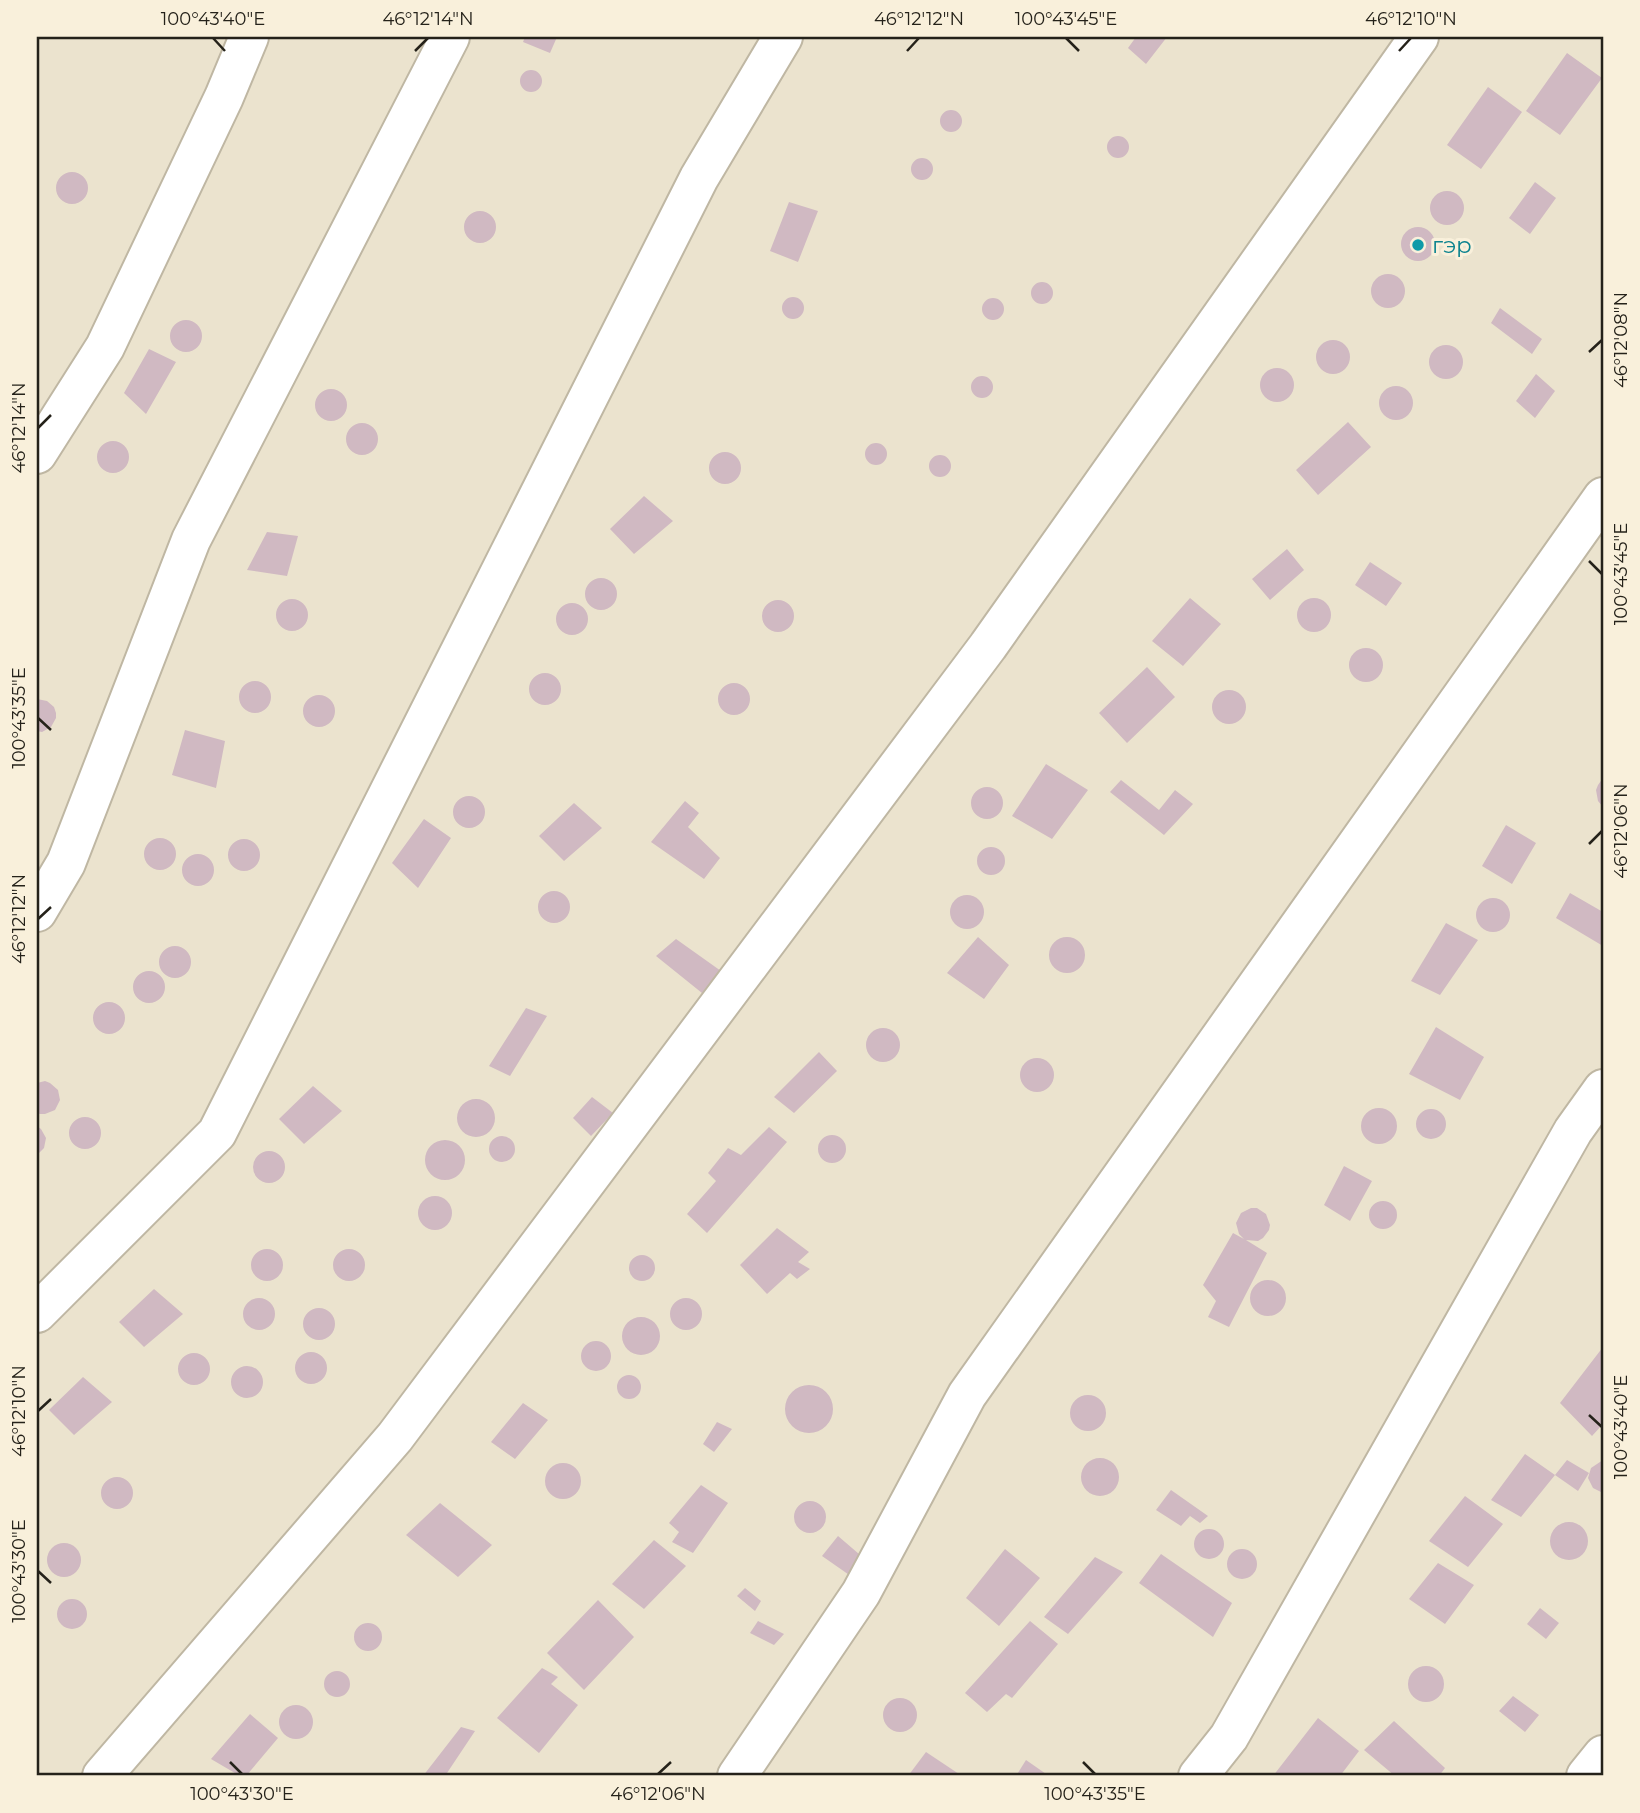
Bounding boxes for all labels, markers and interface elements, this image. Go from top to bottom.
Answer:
text: 100°43'40"E [161,8,265,30]
text: 46°12'14"N [382,8,474,30]
text: 46°12'12"N [874,8,964,30]
text: 100°43'45"E [1015,8,1117,30]
text: 46°12'10"N [1365,8,1457,30]
place label: гэр [1432,231,1472,259]
marker: гэр [1410,237,1426,253]
text: 46°12'08"N [1610,292,1632,388]
text: 46°12'14"N [8,382,30,474]
text: 100°43'45"E [1610,523,1632,625]
text: 100°43'35"E [8,667,30,769]
text: 46°12'06"N [1610,783,1632,879]
text: 46°12'12"N [8,874,30,964]
text: 46°12'10"N [8,1365,30,1457]
text: 100°43'40"E [1610,1375,1632,1479]
text: 100°43'30"E [8,1519,30,1623]
text: 100°43'30"E [190,1783,294,1805]
text: 46°12'06"N [610,1783,706,1805]
text: 100°43'35"E [1044,1783,1146,1805]

